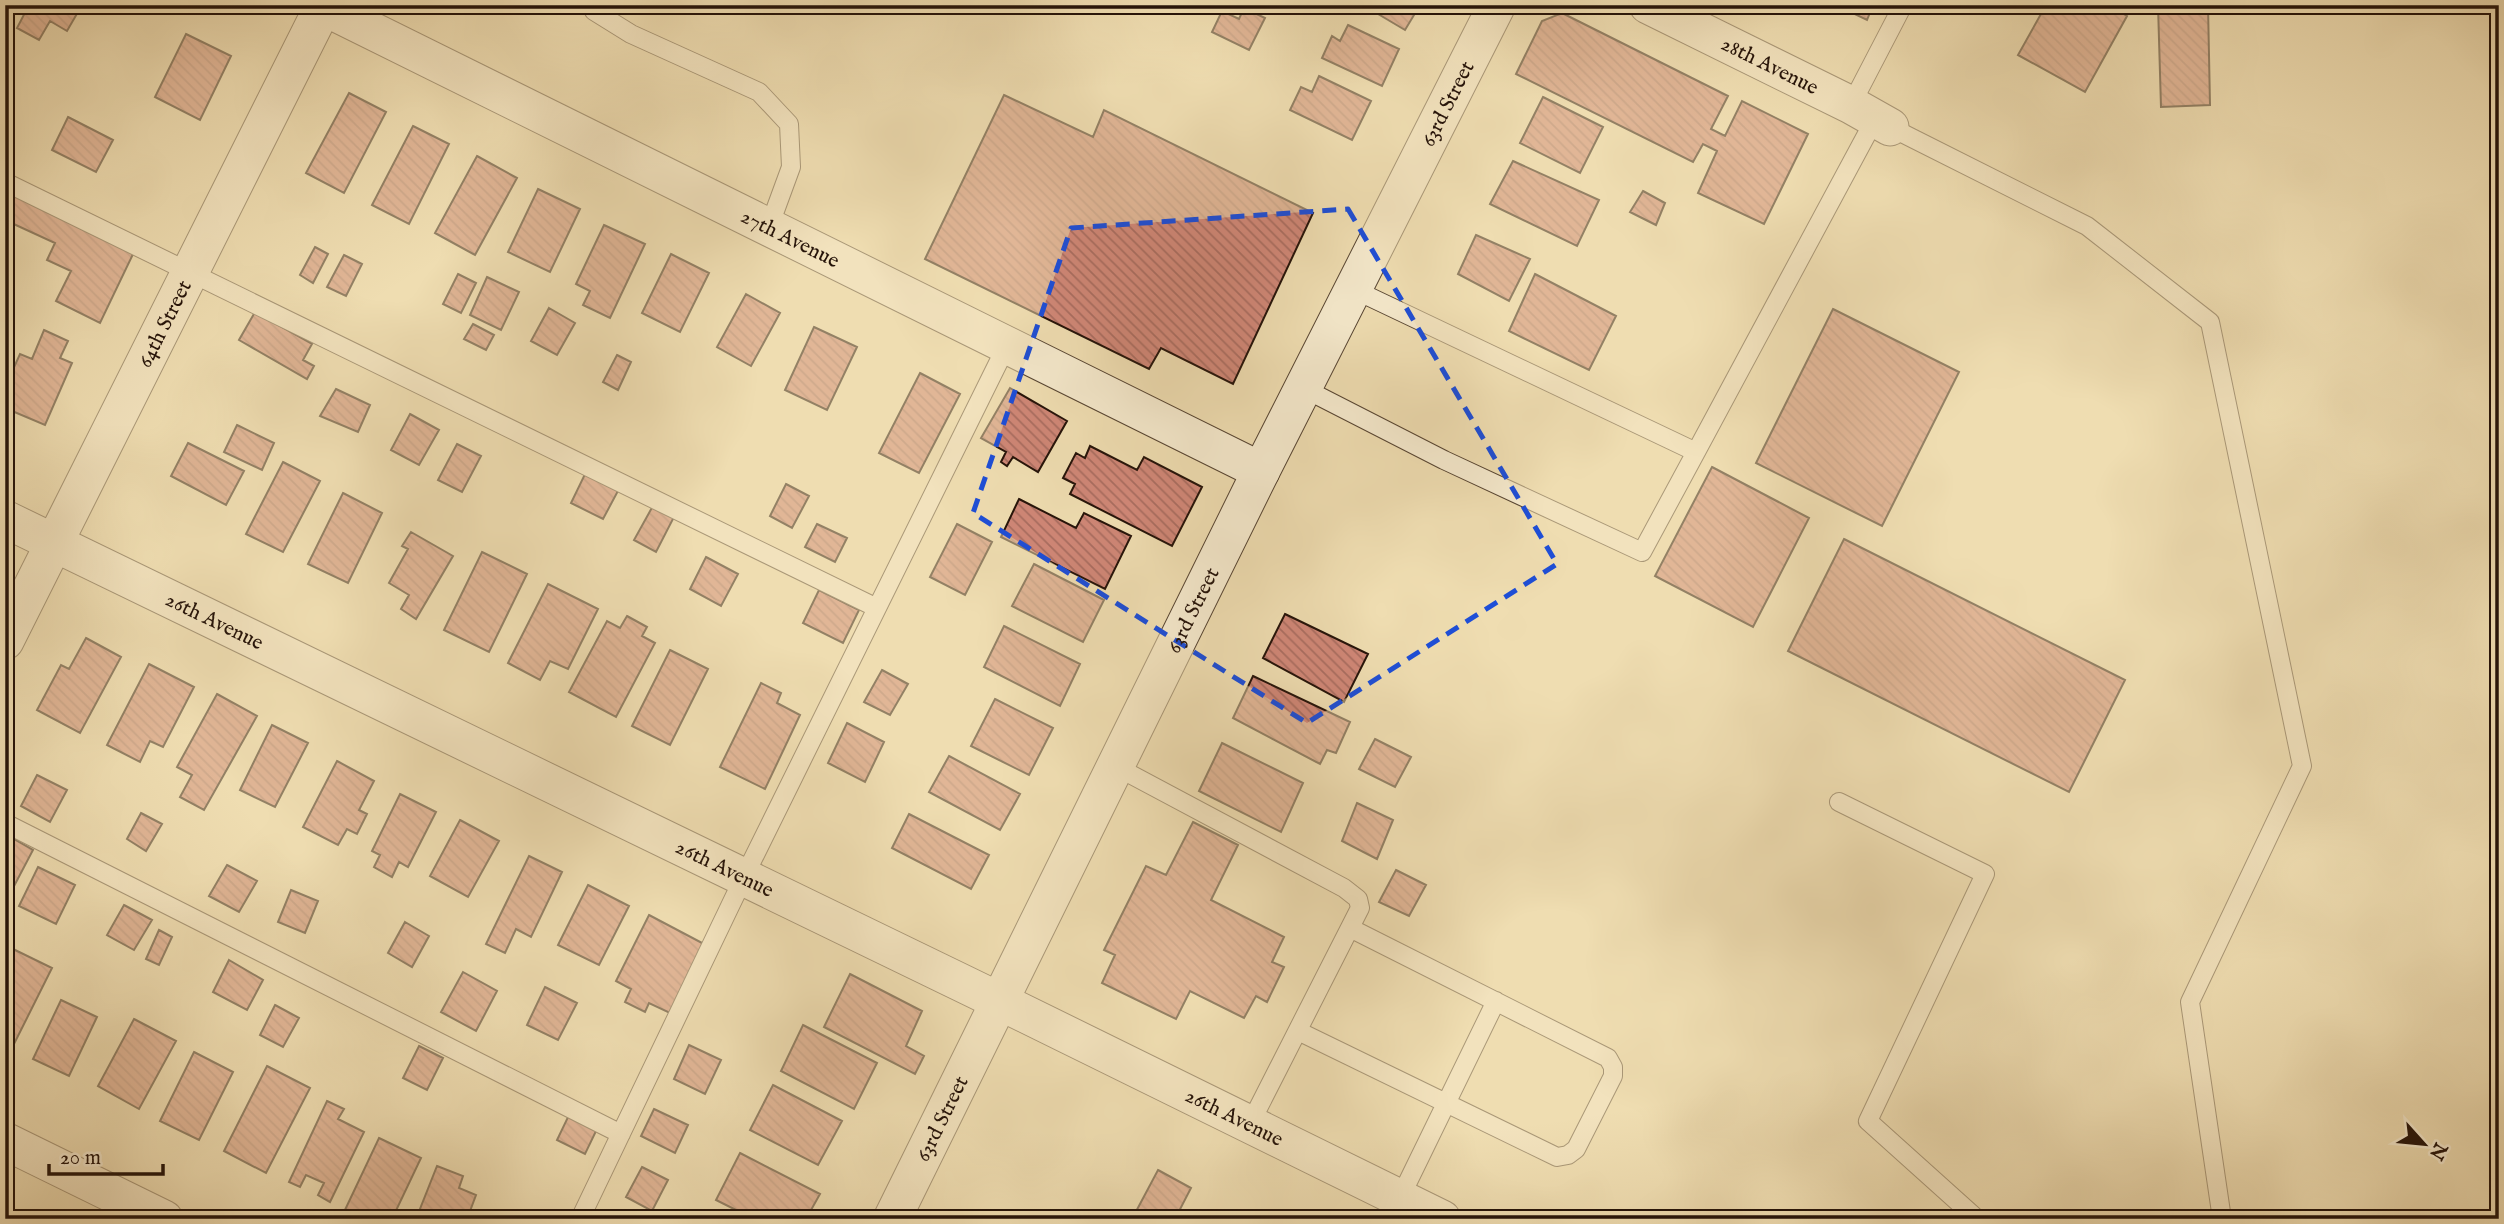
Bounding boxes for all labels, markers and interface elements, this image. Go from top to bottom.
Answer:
street label: 28th Avenue [1716,31,1823,102]
street label: 63rd Street [1416,57,1481,152]
street label: 27th Avenue [736,204,844,275]
street label: 64th Street [132,276,199,373]
street label: 63rd Street [1161,563,1226,658]
street label: 26th Avenue [160,587,268,657]
street label: 26th Avenue [671,834,778,905]
street label: 63rd Street [910,1072,975,1167]
street label: 26th Avenue [1180,1083,1287,1154]
north arrow [2388,1108,2458,1178]
scale bar [49,1133,163,1177]
text: N [2423,1137,2452,1164]
text: 20 m [60,1145,101,1172]

